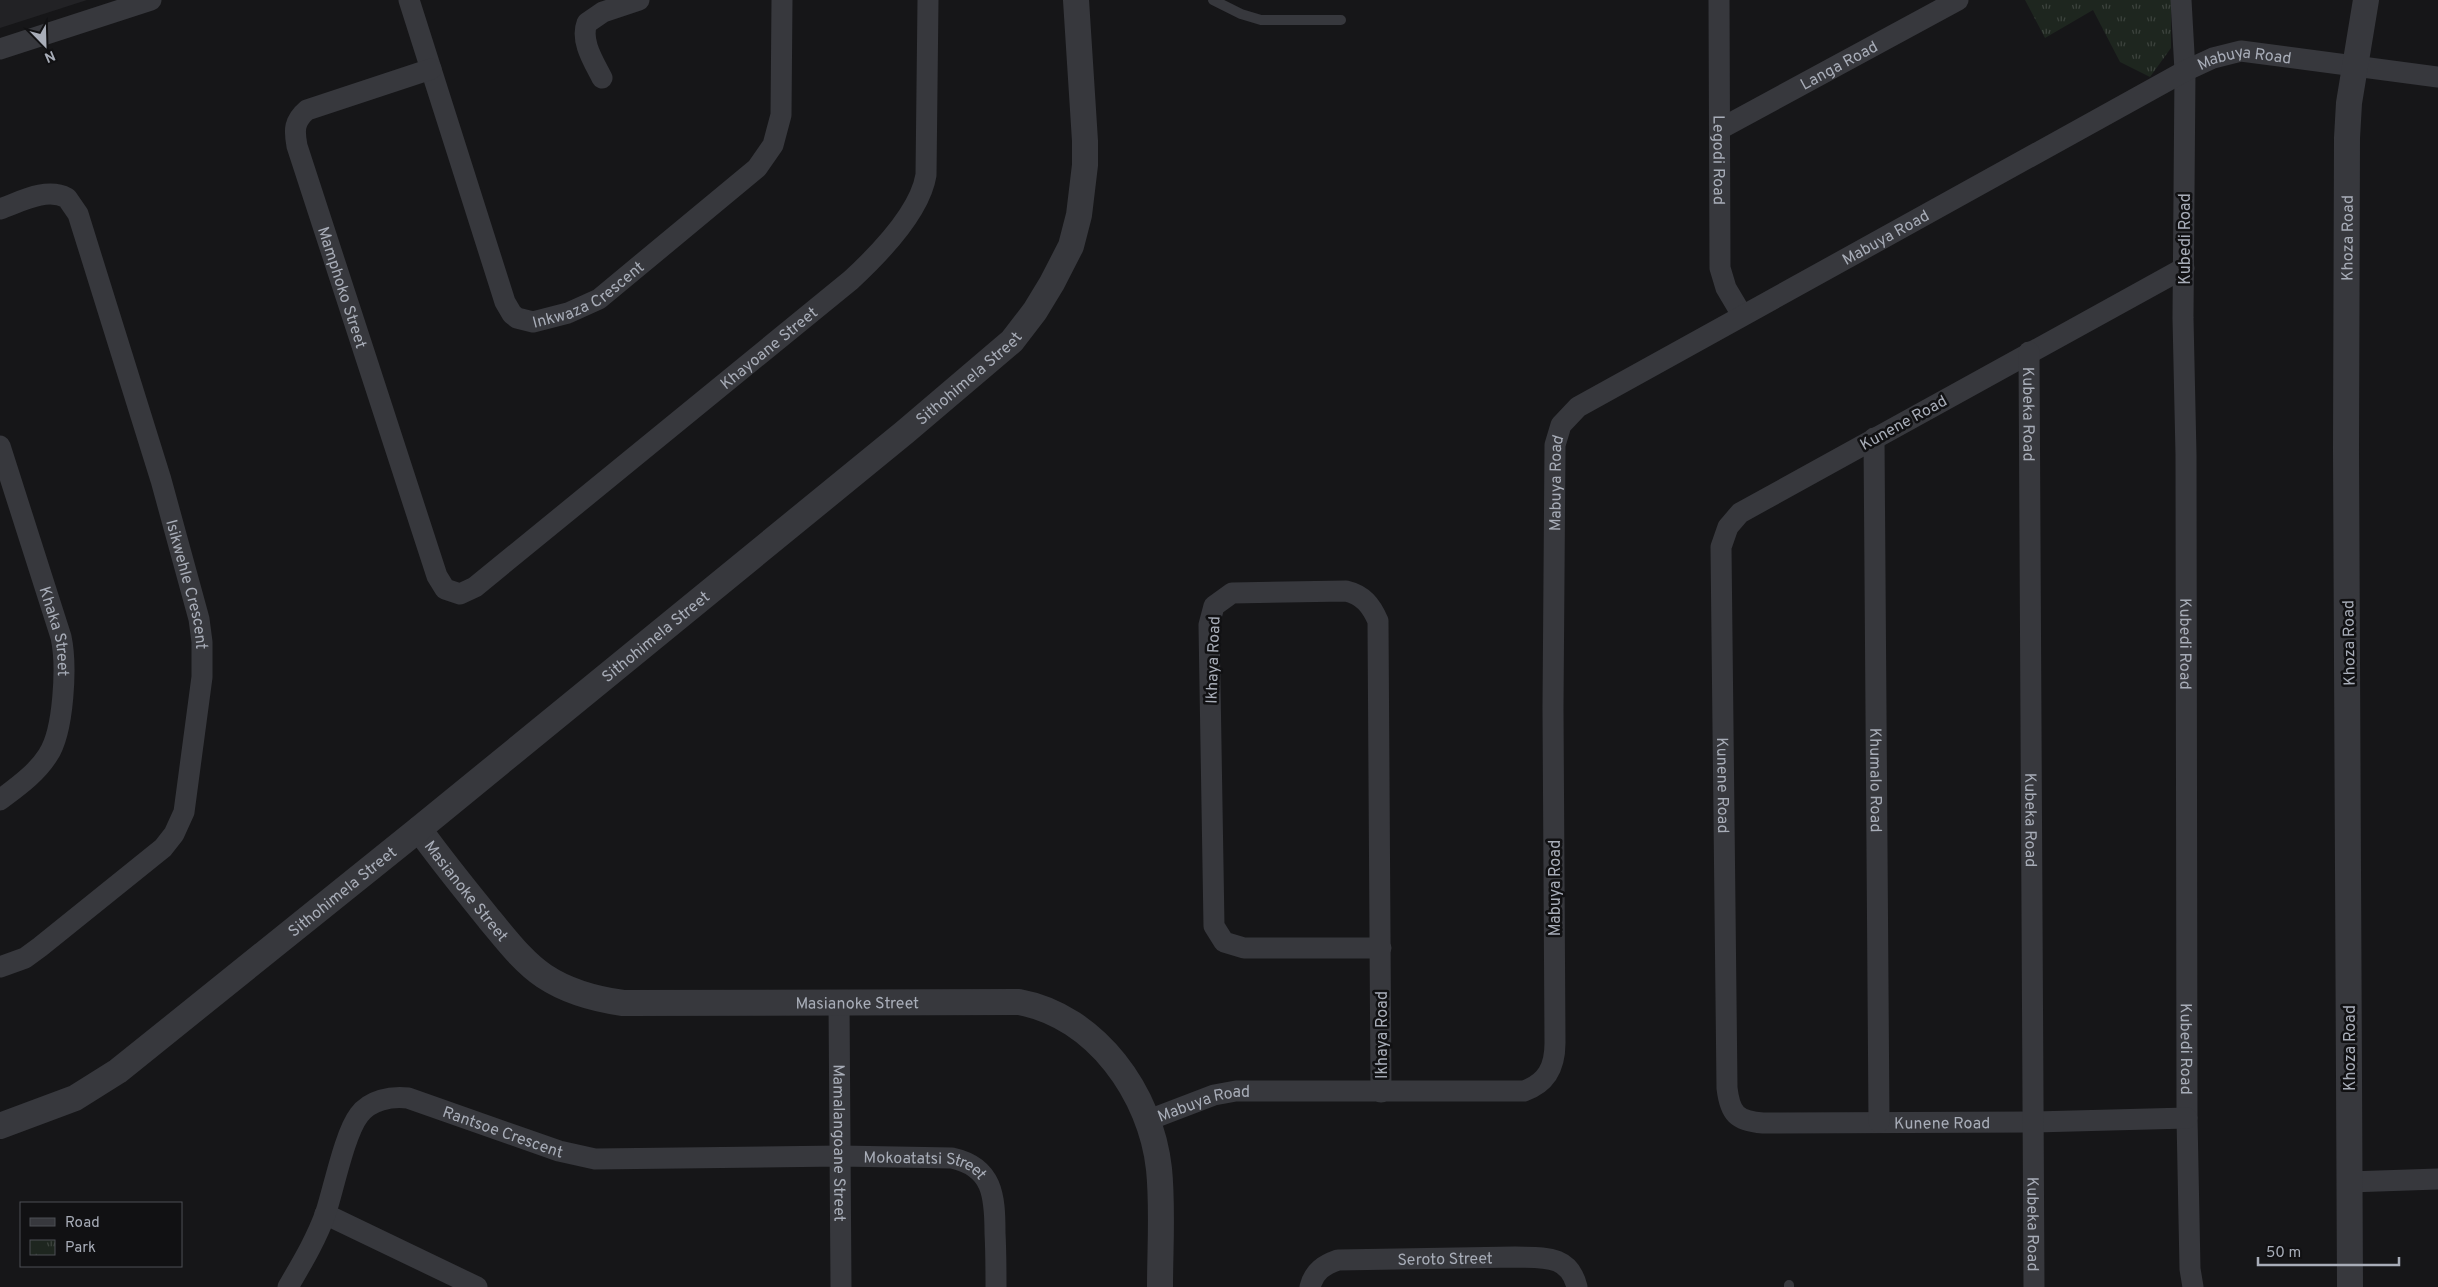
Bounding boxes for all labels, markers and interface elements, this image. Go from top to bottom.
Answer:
north arrow [20,20,70,70]
street label: Langa Road [1797,37,1882,96]
street label: Mabuya Road [2195,43,2293,76]
text: N [42,46,57,65]
street label: Legodi Road [1707,115,1728,205]
street label: Kubedi Road [2176,193,2196,285]
street label: Khoza Road [2339,195,2359,281]
street label: Mabuya Road [1839,207,1933,271]
street label: Mamphoko Street [312,224,370,351]
street label: Inkwaza Crescent [531,258,649,334]
street label: Khayoane Street [717,303,822,395]
street label: Sithohimela Street [912,328,1027,430]
street label: Kubeka Road [2017,367,2038,461]
street label: Kunene Road [1857,392,1951,456]
street label: Mabuya Road [1546,433,1569,531]
street label: Isikwehle Crescent [160,518,210,649]
street label: Khaka Street [34,584,72,676]
street label: Sithohimela Street [598,588,714,688]
street label: Kubedi Road [2174,598,2194,690]
street label: Khoza Road [2339,600,2361,686]
street label: Ikhaya Road [1202,616,1226,704]
street label: Khumalo Road [1864,728,1885,832]
street label: Kunene Road [1711,737,1732,834]
street label: Kubeka Road [2019,773,2040,867]
street label: Masianoke Street [419,837,512,947]
street label: Mabuya Road [1546,840,1566,936]
street label: Sithohimela Street [285,843,401,942]
street label: Ikhaya Road [1373,991,1393,1079]
street label: Masianoke Street [795,994,919,1015]
street label: Kubedi Road [2175,1003,2195,1095]
street label: Khoza Road [2341,1005,2361,1091]
street label: Mamalangoane Street [827,1064,849,1222]
street label: Mabuya Road [1155,1083,1250,1128]
street label: Rantsoe Crescent [439,1103,565,1164]
street label: Kunene Road [1894,1114,1990,1135]
street label: Mokoatatsi Street [863,1148,990,1184]
street label: Kubeka Road [2021,1177,2042,1271]
legend [20,1202,182,1267]
text: Road [65,1214,100,1233]
scale bar [2258,1234,2399,1266]
text: Park [65,1239,96,1258]
text: 50 m [2266,1244,2301,1263]
street label: Seroto Street [1397,1249,1493,1271]

